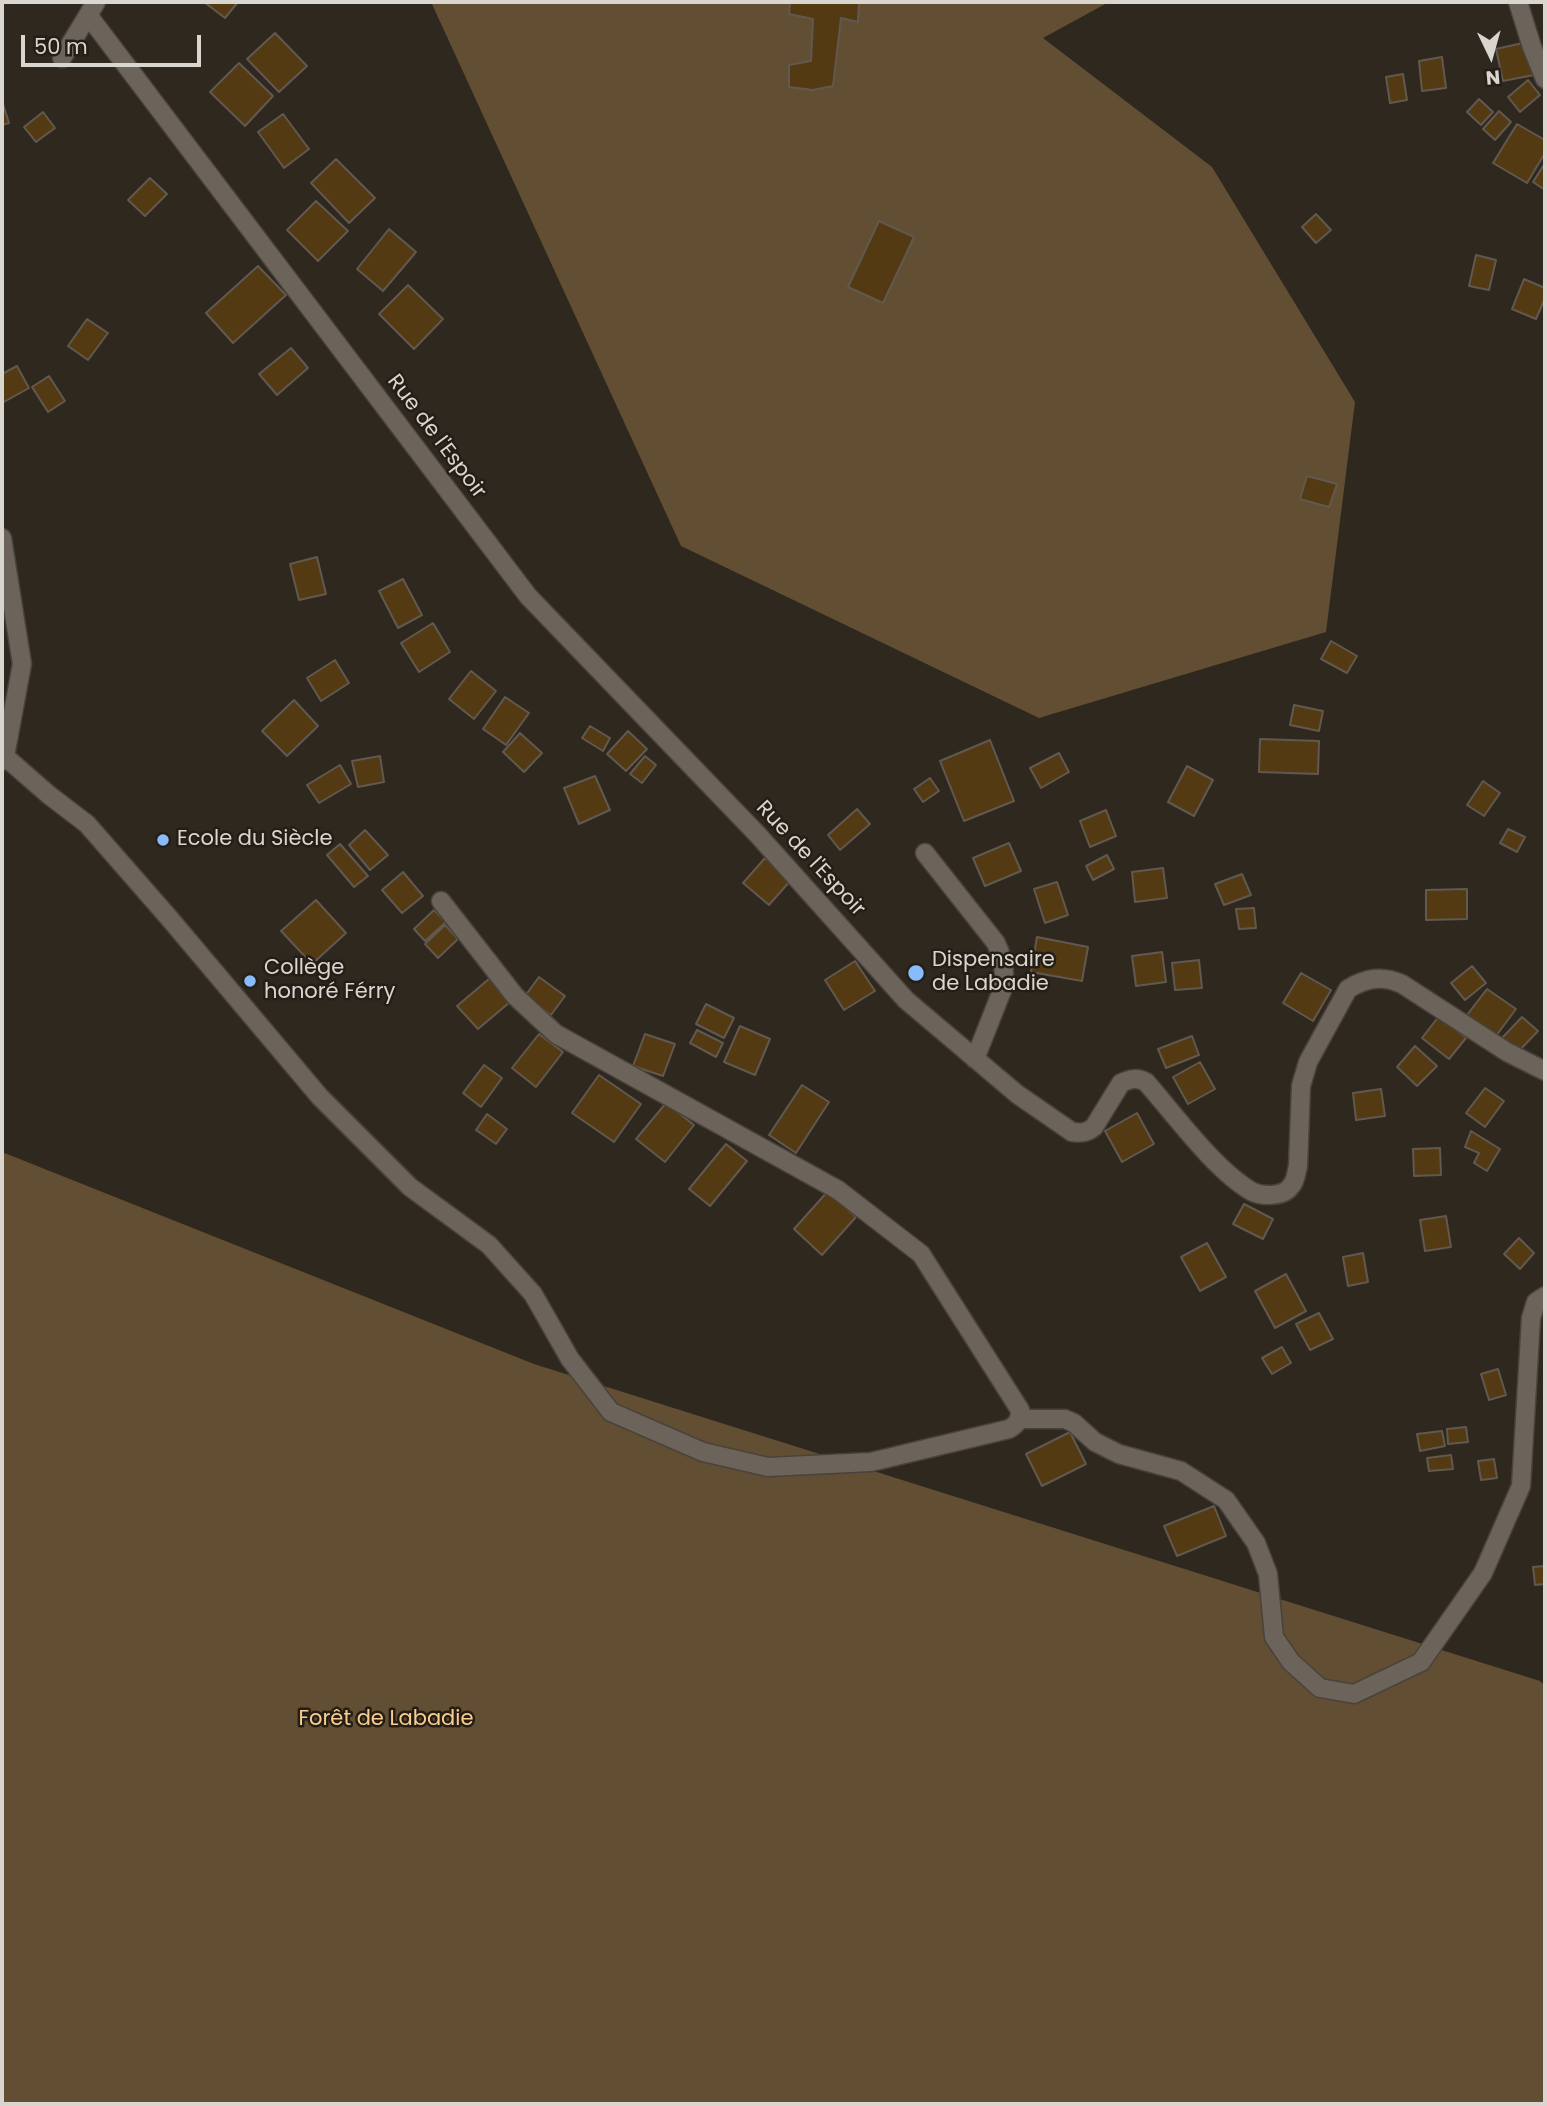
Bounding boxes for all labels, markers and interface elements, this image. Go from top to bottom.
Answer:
scale bar [24,21,205,65]
north arrow [1456,21,1526,91]
text: 50 m [34,32,88,61]
text: N [1485,63,1501,91]
street label: Rue de l'Espoir [381,370,491,504]
street label: Rue de l'Espoir [750,796,870,922]
place label: Ecole du Siècle [177,827,332,853]
marker: Ecole du Siècle [155,832,171,848]
place label: Dispensaire de Labadie [932,948,1055,998]
place label: Collège honoré Férry [264,956,395,1006]
marker: Dispensaire de Labadie [906,963,926,983]
marker: Collège honoré Férry [242,973,258,989]
park label: Forêt de Labadie [299,1707,473,1733]

